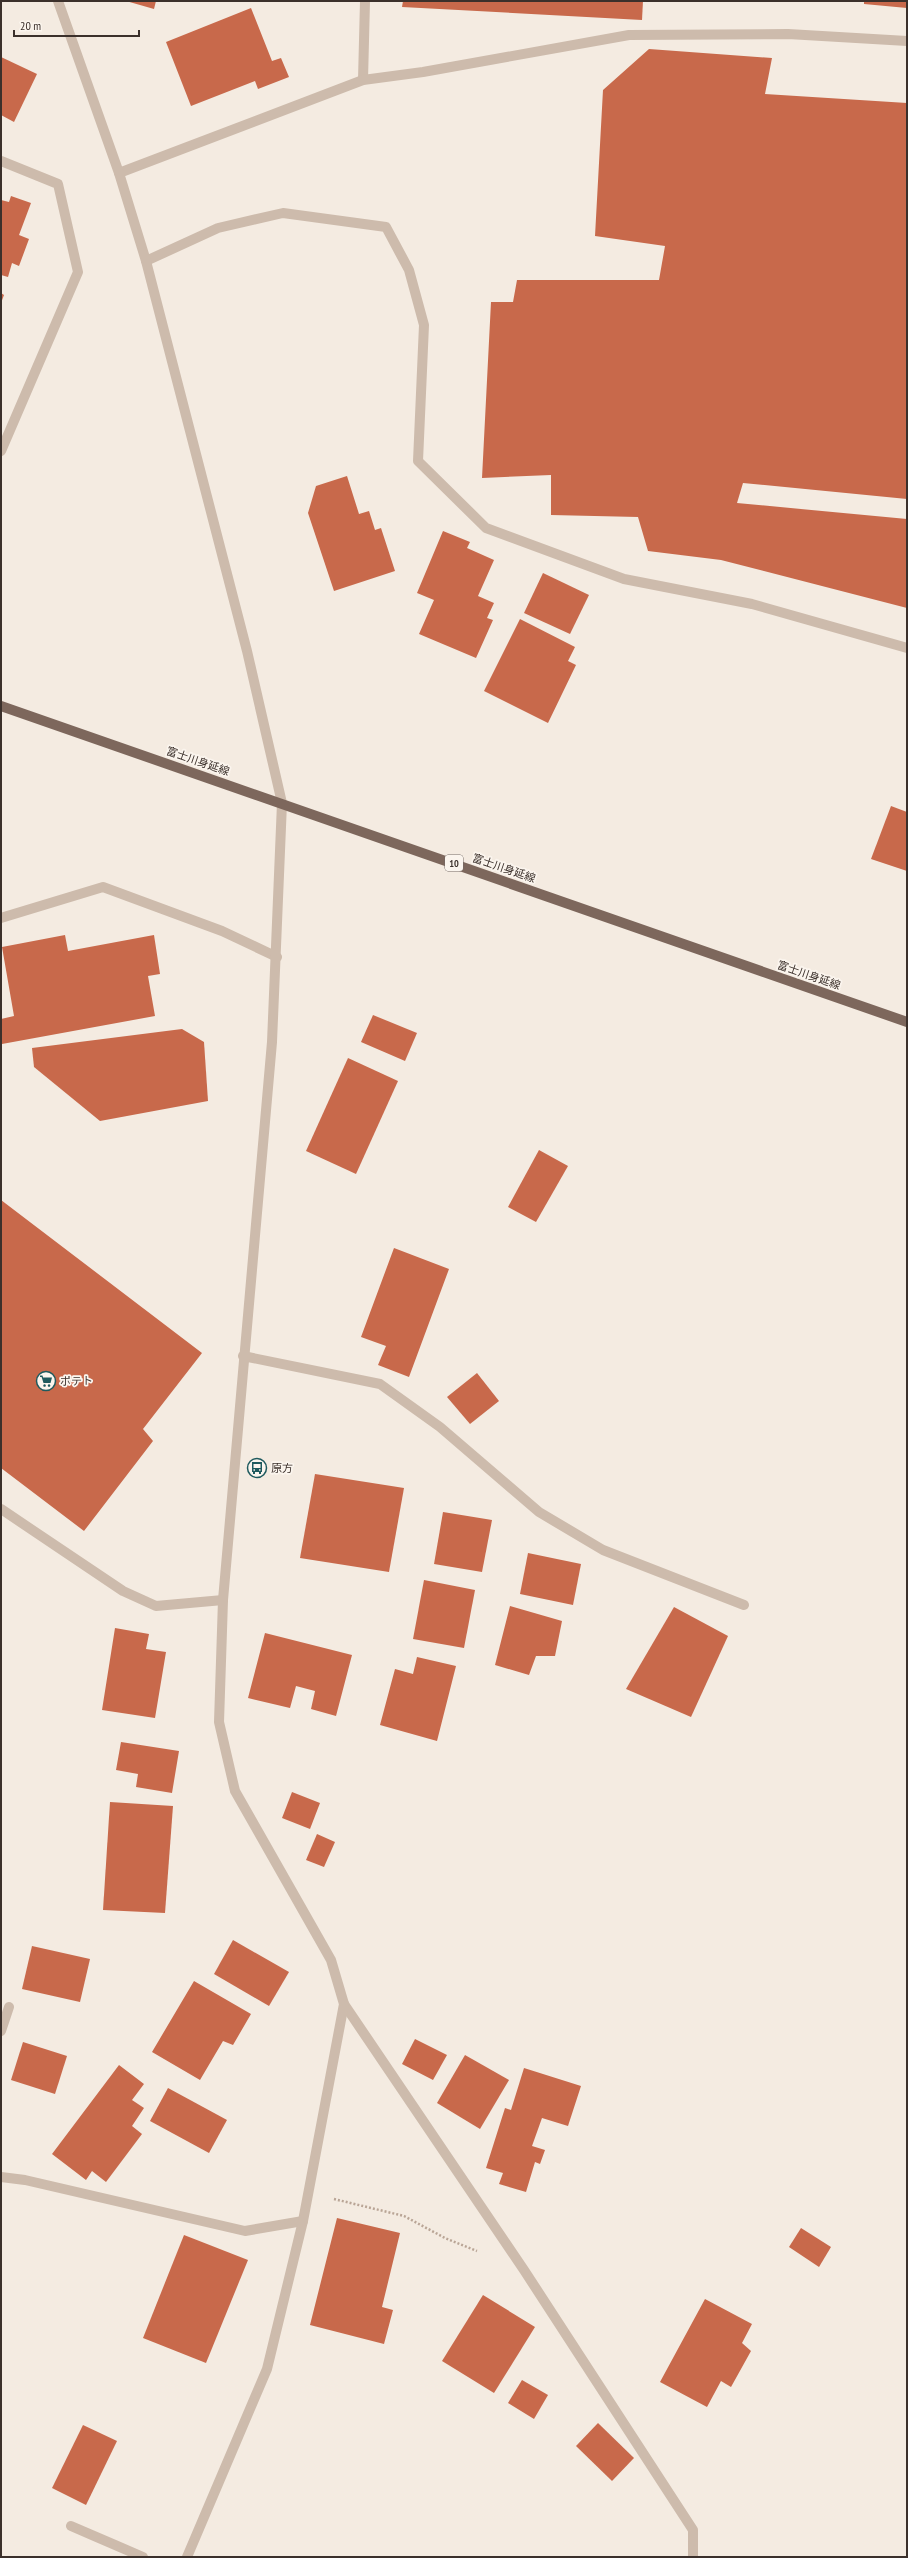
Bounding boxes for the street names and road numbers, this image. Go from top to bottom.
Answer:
street label: 富士川身延線 [165,744,231,778]
street label: 富士川身延線 [471,851,537,885]
road number: 10 [445,855,463,871]
street label: 富士川身延線 [776,958,842,992]

